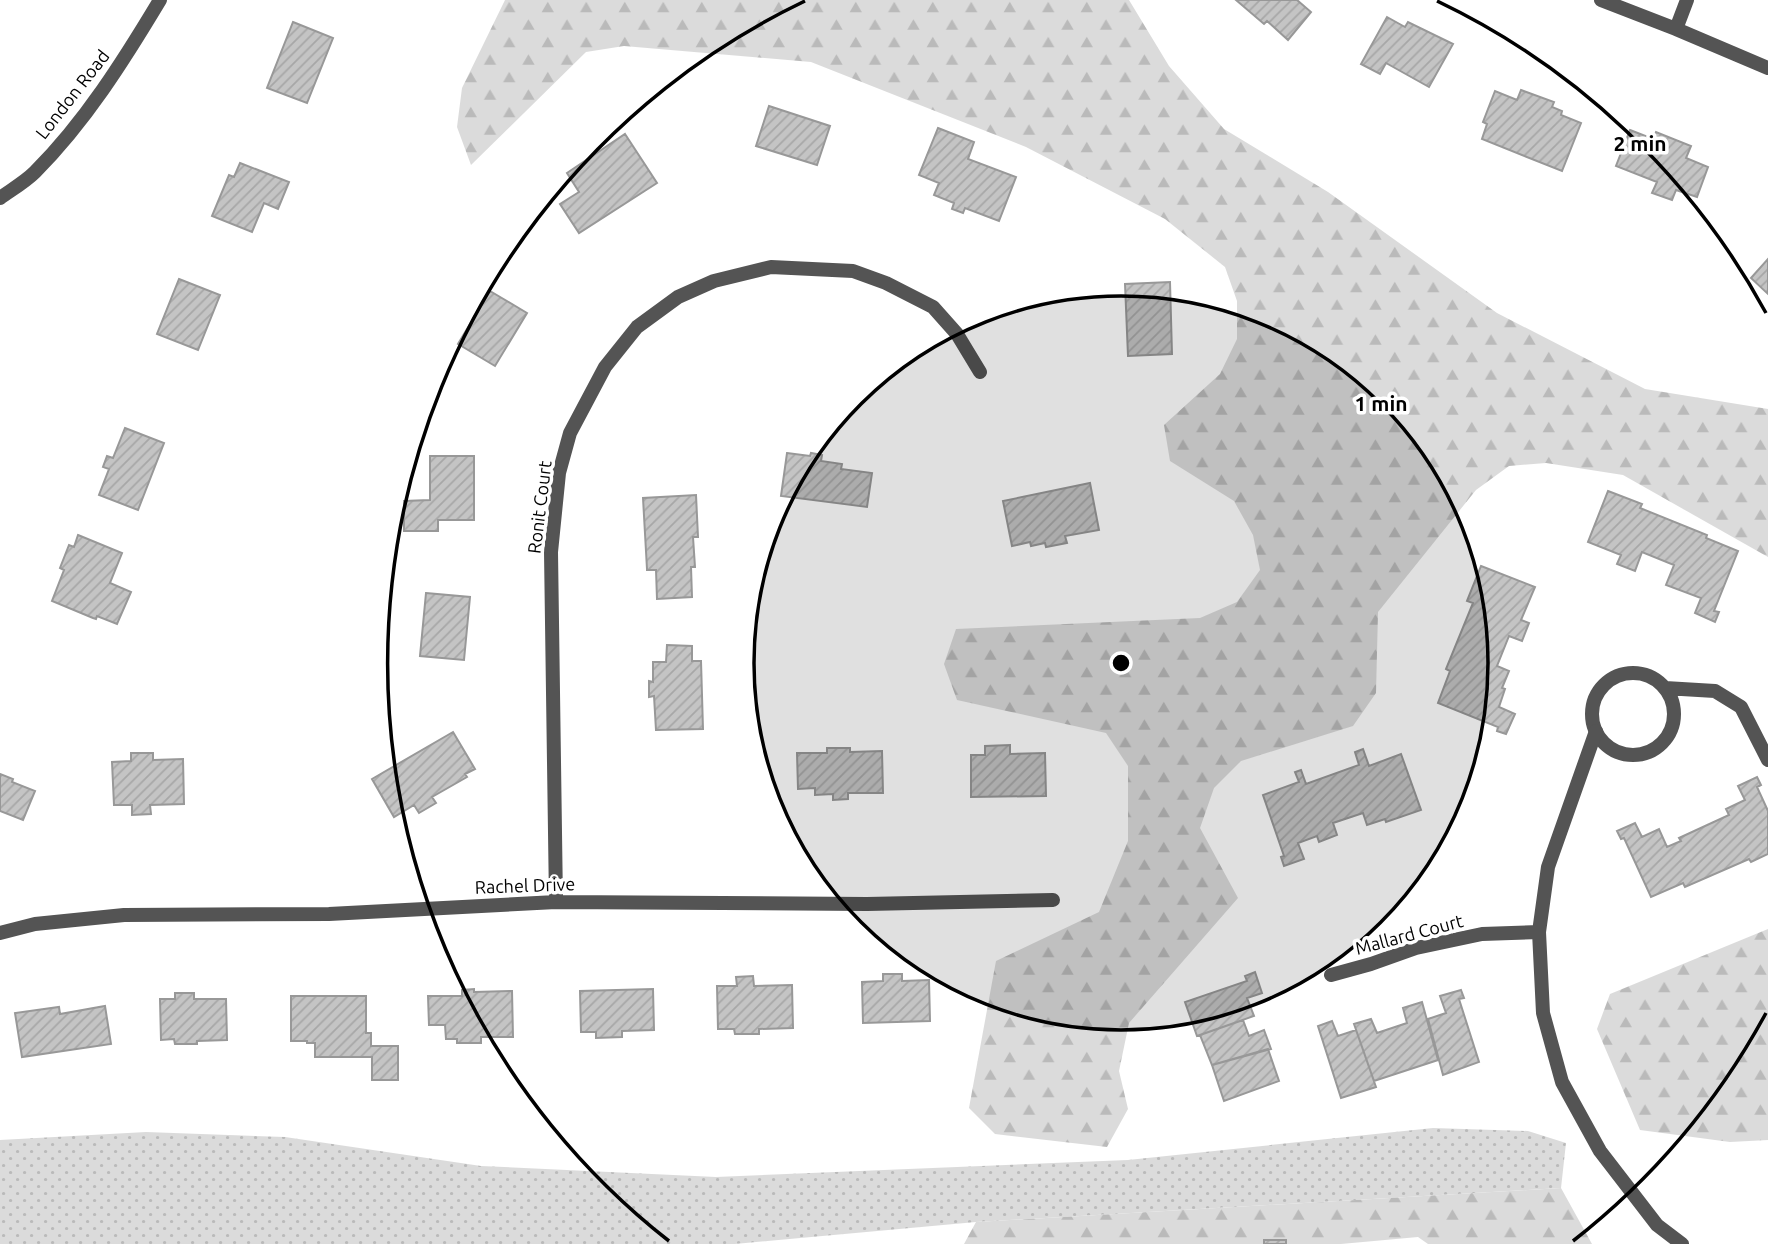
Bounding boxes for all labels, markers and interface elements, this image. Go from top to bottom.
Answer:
street label: London Road [31,46,113,142]
text: 2 min [1613,131,1667,155]
text: 1 min [1354,391,1408,415]
street label: Ronit Court [523,459,555,555]
centre of rings [1109,651,1133,675]
street label: Rachel Drive [474,873,576,897]
street label: Mallard Court [1353,910,1465,958]

